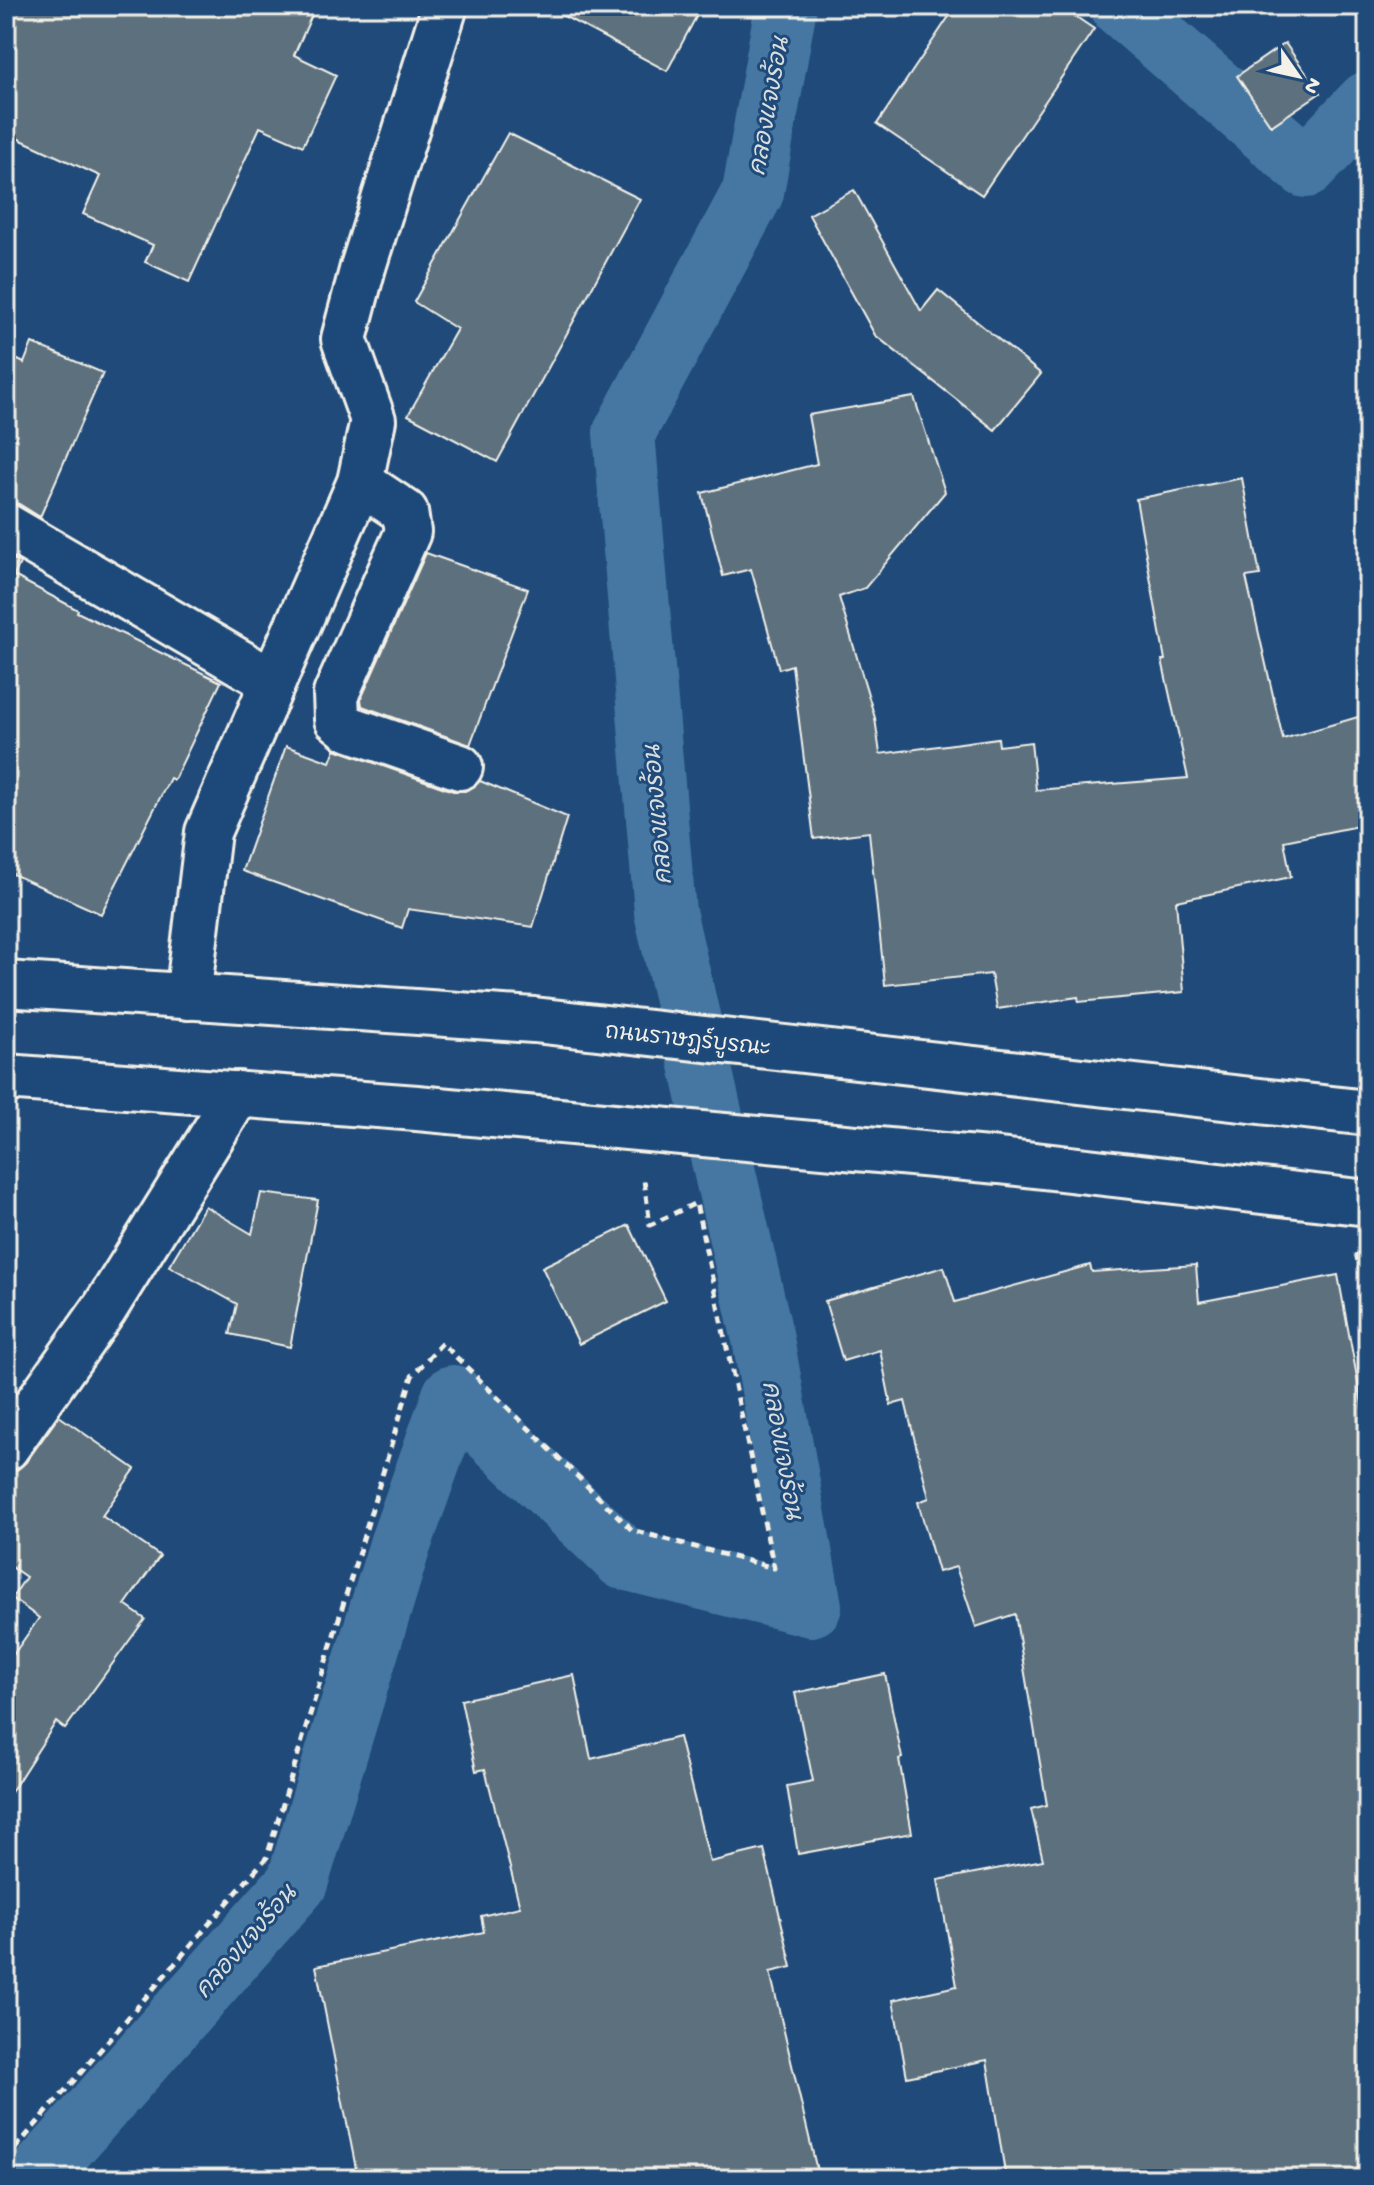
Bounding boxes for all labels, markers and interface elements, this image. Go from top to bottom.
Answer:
water label: คลองแจงร้อน [741,32,798,178]
north arrow [1258,36,1338,116]
text: N [1296,72,1326,98]
water label: คลองแจงร้อน [636,742,681,886]
street label: ถนนราษฎร์บูรณะ [604,1015,772,1064]
water label: คลองแจงร้อน [753,1378,810,1524]
water label: คลองแจงร้อน [188,1877,306,2006]

